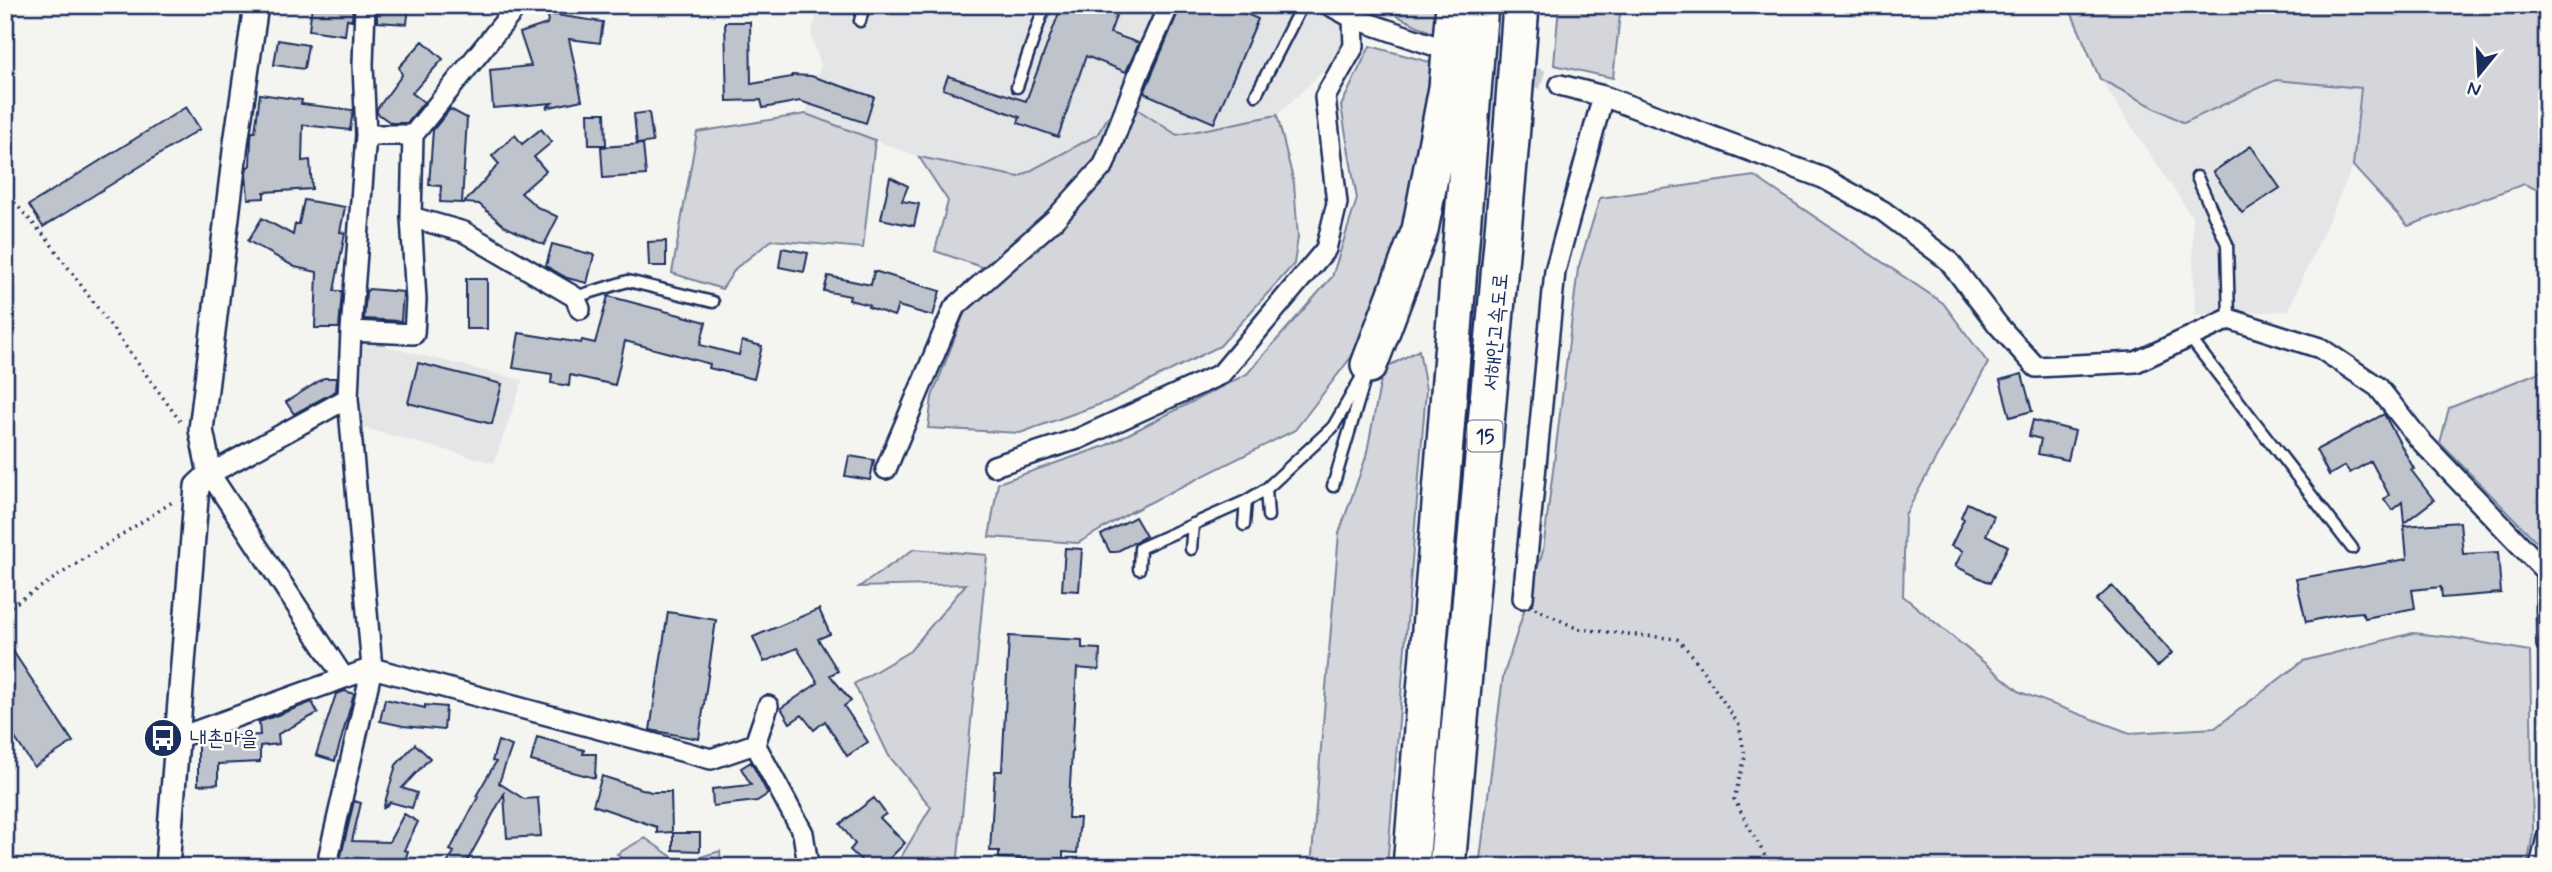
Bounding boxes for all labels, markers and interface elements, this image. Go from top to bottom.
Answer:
north arrow [2444,38,2514,108]
text: N [2464,75,2484,103]
street label: 서해안고속도로 [1477,272,1515,392]
road number: 15 [1468,420,1502,452]
bus stop icon: 내촌마을 [142,717,184,759]
place label: 내촌마을 [190,725,258,753]

